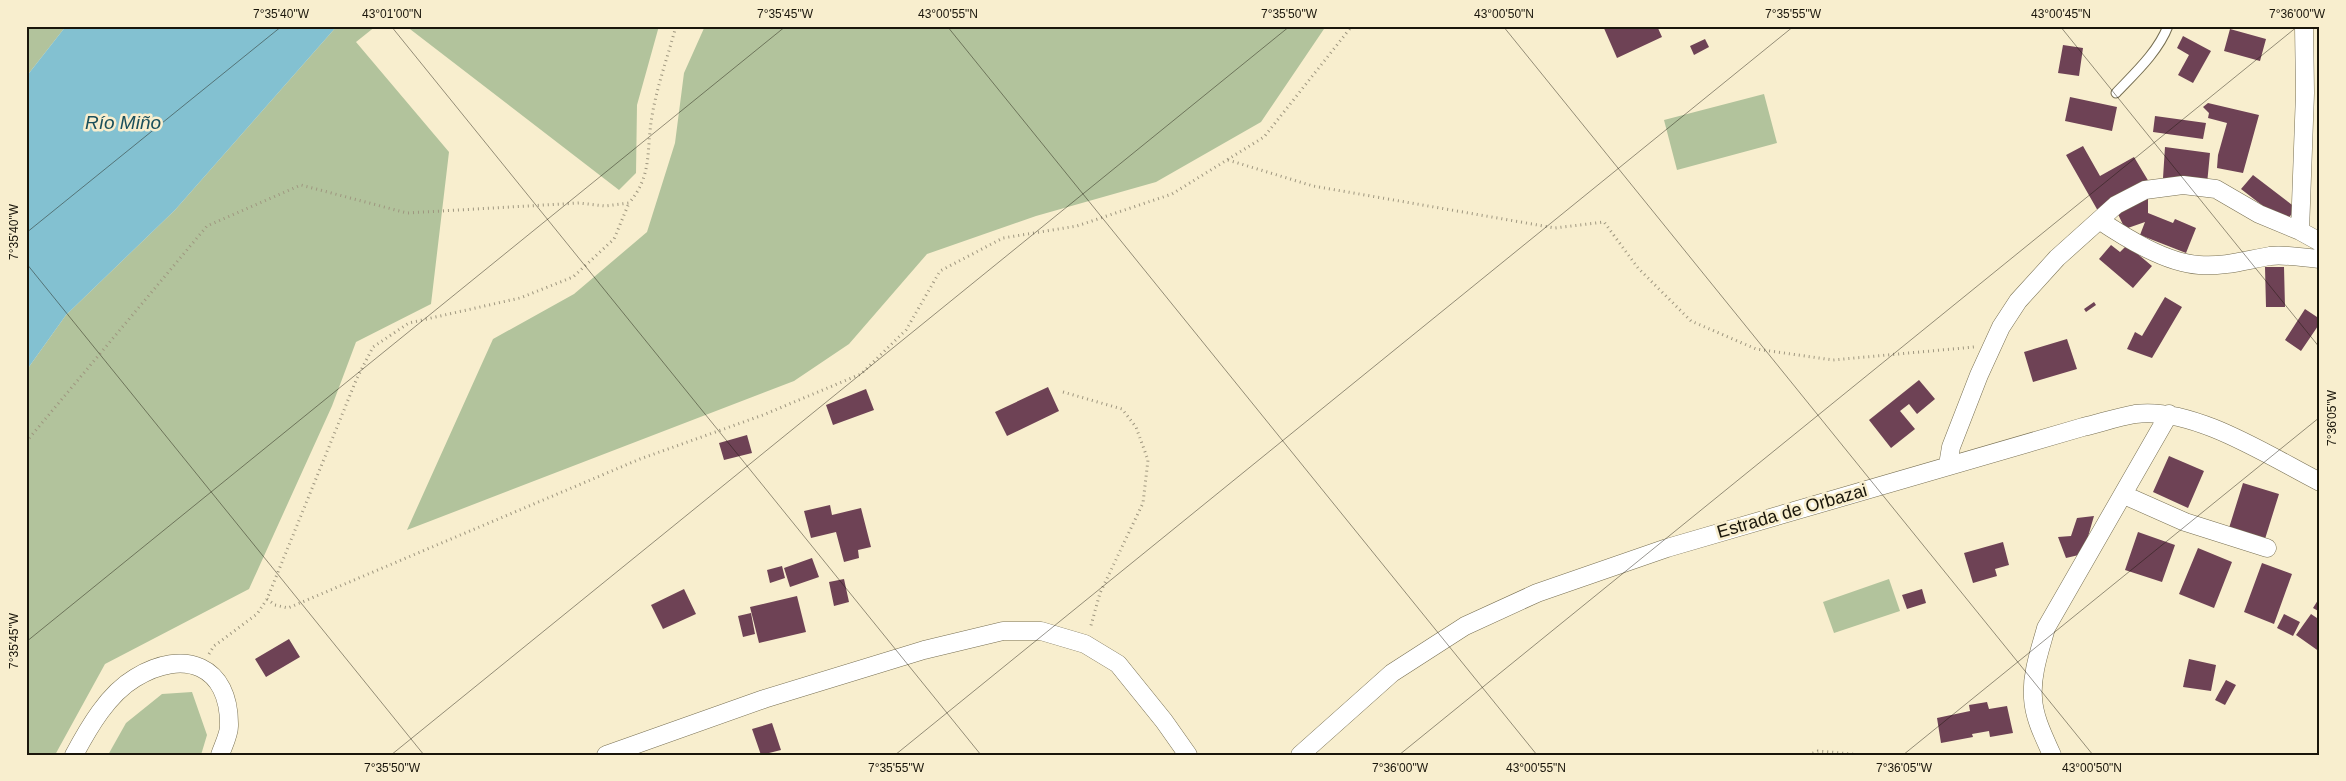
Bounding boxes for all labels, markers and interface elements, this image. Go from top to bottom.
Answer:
text: 7°35'40"W [253,7,310,21]
text: 43°01'00"N [362,7,422,21]
text: 7°35'45"W [757,7,814,21]
text: 43°00'55"N [918,7,978,21]
text: 7°35'50"W [1261,7,1318,21]
text: 43°00'50"N [1474,7,1534,21]
text: 7°35'55"W [1765,7,1822,21]
text: 43°00'45"N [2031,7,2091,21]
text: 7°36'00"W [2269,7,2326,21]
water label: Río Miño [85,112,161,133]
text: 7°35'40"W [7,203,21,260]
text: 7°36'05"W [2325,389,2339,446]
street label: Estrada de Orbazai [1715,480,1869,542]
text: 7°35'45"W [7,612,21,669]
text: 7°35'50"W [364,761,421,775]
text: 7°35'55"W [868,761,925,775]
text: 7°36'00"W [1372,761,1429,775]
text: 43°00'55"N [1506,761,1566,775]
text: 7°36'05"W [1876,761,1933,775]
text: 43°00'50"N [2062,761,2122,775]

